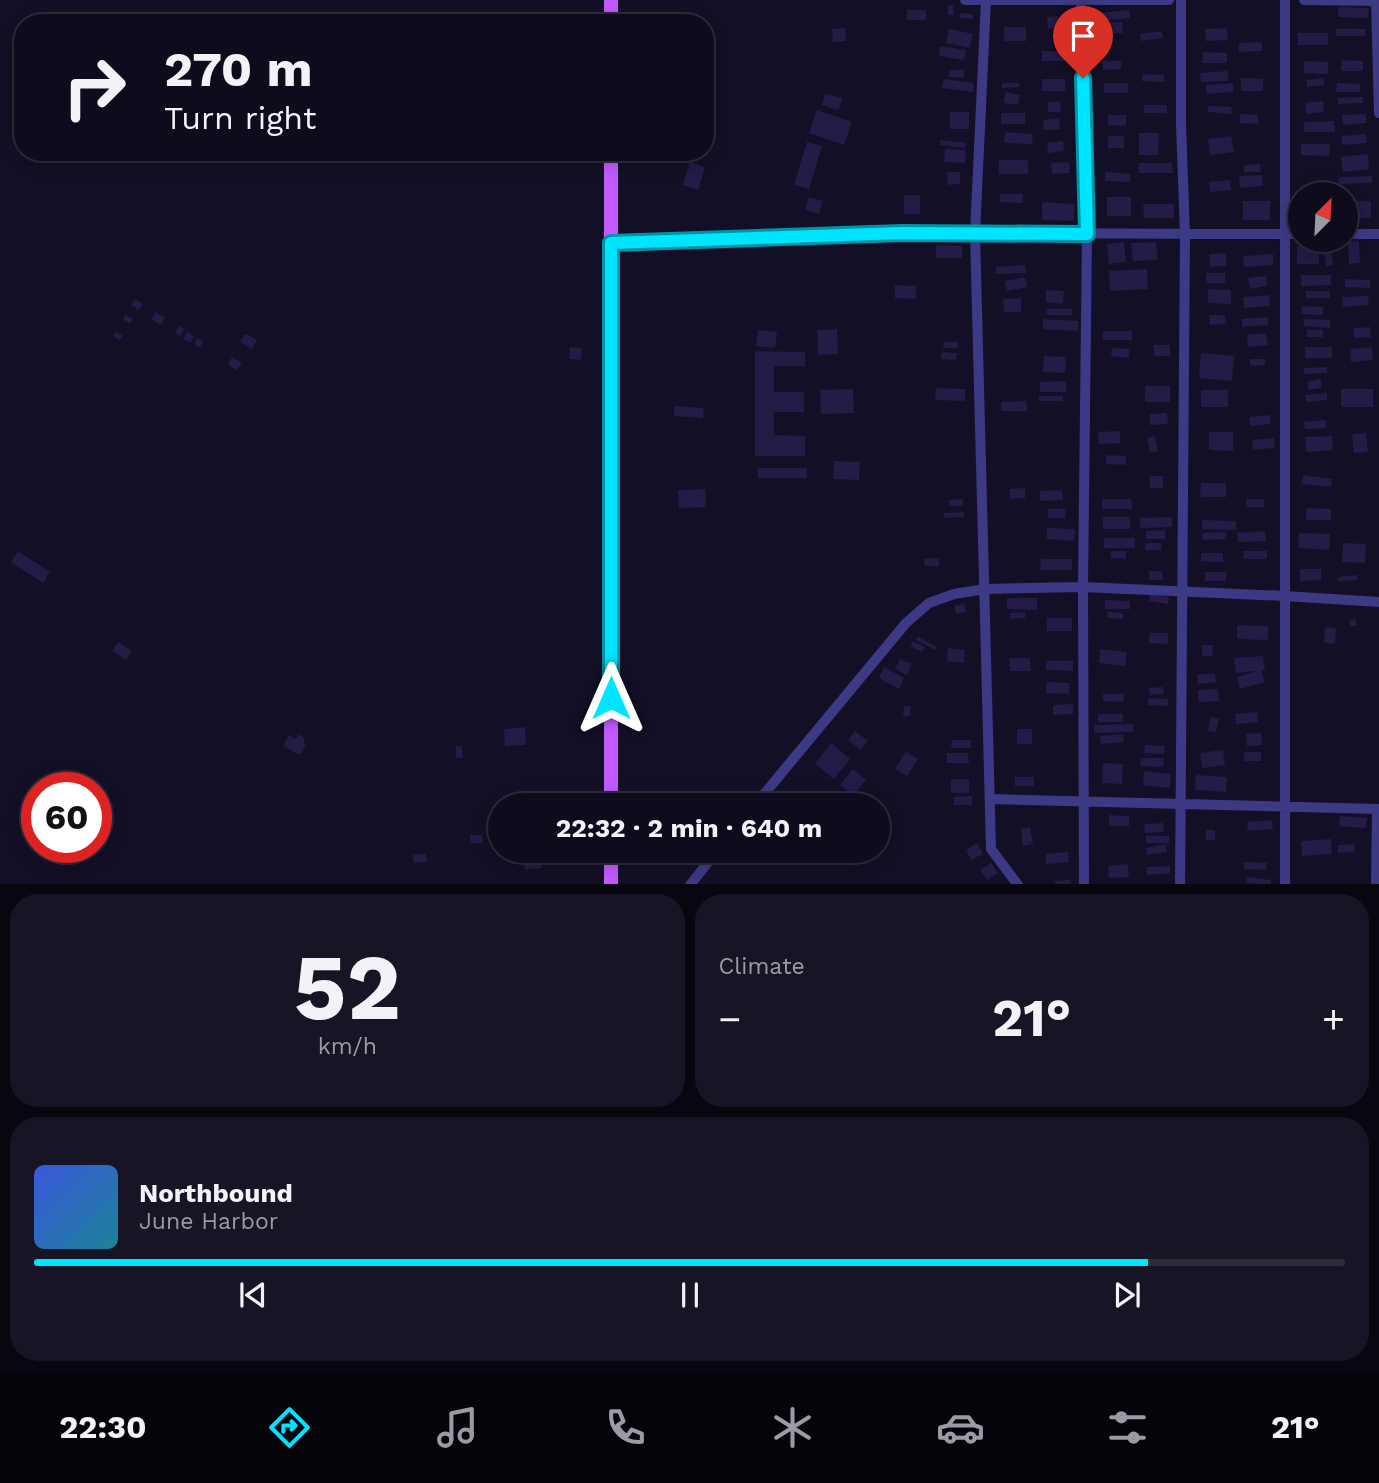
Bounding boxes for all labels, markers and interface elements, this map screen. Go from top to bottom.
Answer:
pin [1053,6,1113,78]
icon: arrive [1064,17,1102,55]
text: 270 m [164,40,313,98]
icon: right [49,42,140,133]
text: Turn right [164,99,316,137]
north arrow [1288,182,1358,252]
map controls [1288,182,1358,252]
position arrow [574,661,648,735]
speed limit sign: 60 [21,772,112,863]
text: 22:32 · 2 min · 640 m [556,813,822,843]
text: 52 [294,934,401,1041]
text: Climate [719,953,805,980]
text: 21° [992,988,1071,1049]
text: − [719,997,741,1041]
text: + [1322,997,1345,1041]
text: km/h [318,1033,377,1060]
text: Northbound [139,1178,293,1208]
text: June Harbor [139,1208,278,1235]
icon: previous [234,1276,272,1314]
icon: pause [671,1276,709,1314]
icon: next [1108,1276,1146,1314]
icon: directions [265,1403,314,1452]
icon: music [433,1403,482,1452]
icon: phone [601,1403,650,1452]
icon: climate [768,1403,817,1452]
icon: car [936,1403,985,1452]
icon: filters [1103,1403,1152,1452]
text: 22:30 [59,1408,147,1446]
text: 21° [1271,1408,1320,1446]

